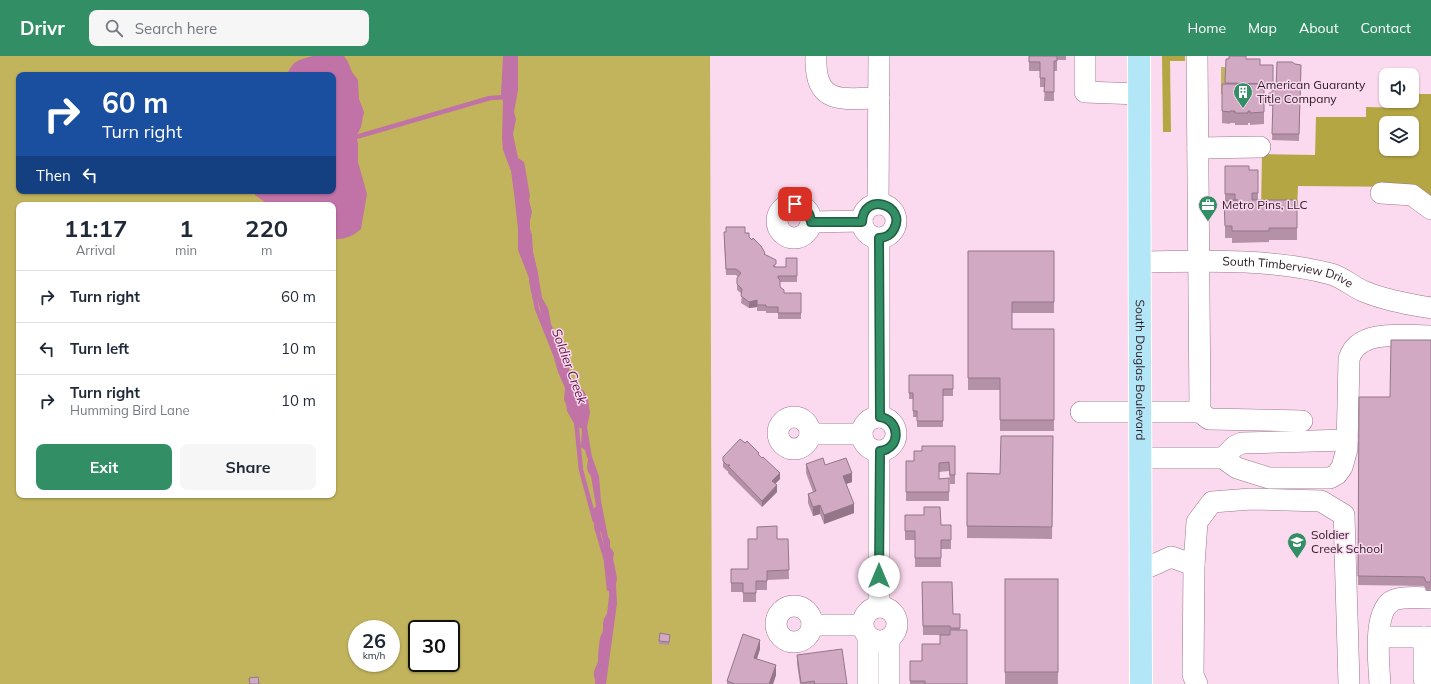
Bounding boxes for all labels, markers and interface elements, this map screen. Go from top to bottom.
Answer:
search box [89,10,369,46]
text: Drivr [20,16,65,40]
icon: search [103,17,125,39]
text: Search here [135,19,217,38]
text: Home [1187,19,1226,37]
text: Map [1248,19,1277,37]
text: About [1299,19,1339,37]
text: Contact [1361,19,1411,37]
map controls [1379,68,1419,156]
button: sound [1379,68,1419,108]
place label: American Guaranty Title Company [1257,77,1366,106]
building icon: American Guaranty Title Company [1232,81,1254,109]
text: 60 m [102,85,168,120]
icon: right [36,88,88,140]
button: layers [1379,116,1419,156]
text: Turn right [102,120,182,143]
icon: left [79,164,101,186]
text: Then [36,166,71,185]
pin [778,187,812,221]
icon: arrive [784,193,806,215]
office icon: Metro Pins, LLC [1197,194,1219,222]
place label: Metro Pins, LLC [1222,197,1308,212]
text: 11:17 [64,213,127,243]
text: 1 [179,213,193,243]
text: 220 [245,213,288,243]
text: Arrival [76,242,115,258]
text: min [175,242,197,258]
text: m [261,242,272,258]
street label: South Timberview Drive [1222,253,1356,291]
icon: right [36,286,58,308]
text: Turn right [70,287,140,306]
text: 60 m [281,287,316,306]
street label: South Douglas Boulevard [1133,299,1148,441]
water label: Soldier Creek [549,326,591,406]
icon: left [36,338,58,360]
text: Turn left [70,339,129,358]
text: 10 m [281,339,316,358]
text: Turn right [70,383,140,402]
icon: right [36,390,58,412]
text: 10 m [281,391,316,410]
text: Humming Bird Lane [70,402,190,418]
button: Exit [36,444,172,490]
button: Share [180,444,316,490]
place label: Soldier Creek School [1311,527,1383,556]
school or university icon: Soldier Creek School [1286,531,1308,559]
position arrow [858,555,900,597]
speed limit sign: 30 [408,620,460,672]
text: 26 [362,628,386,653]
text: km/h [363,649,385,662]

